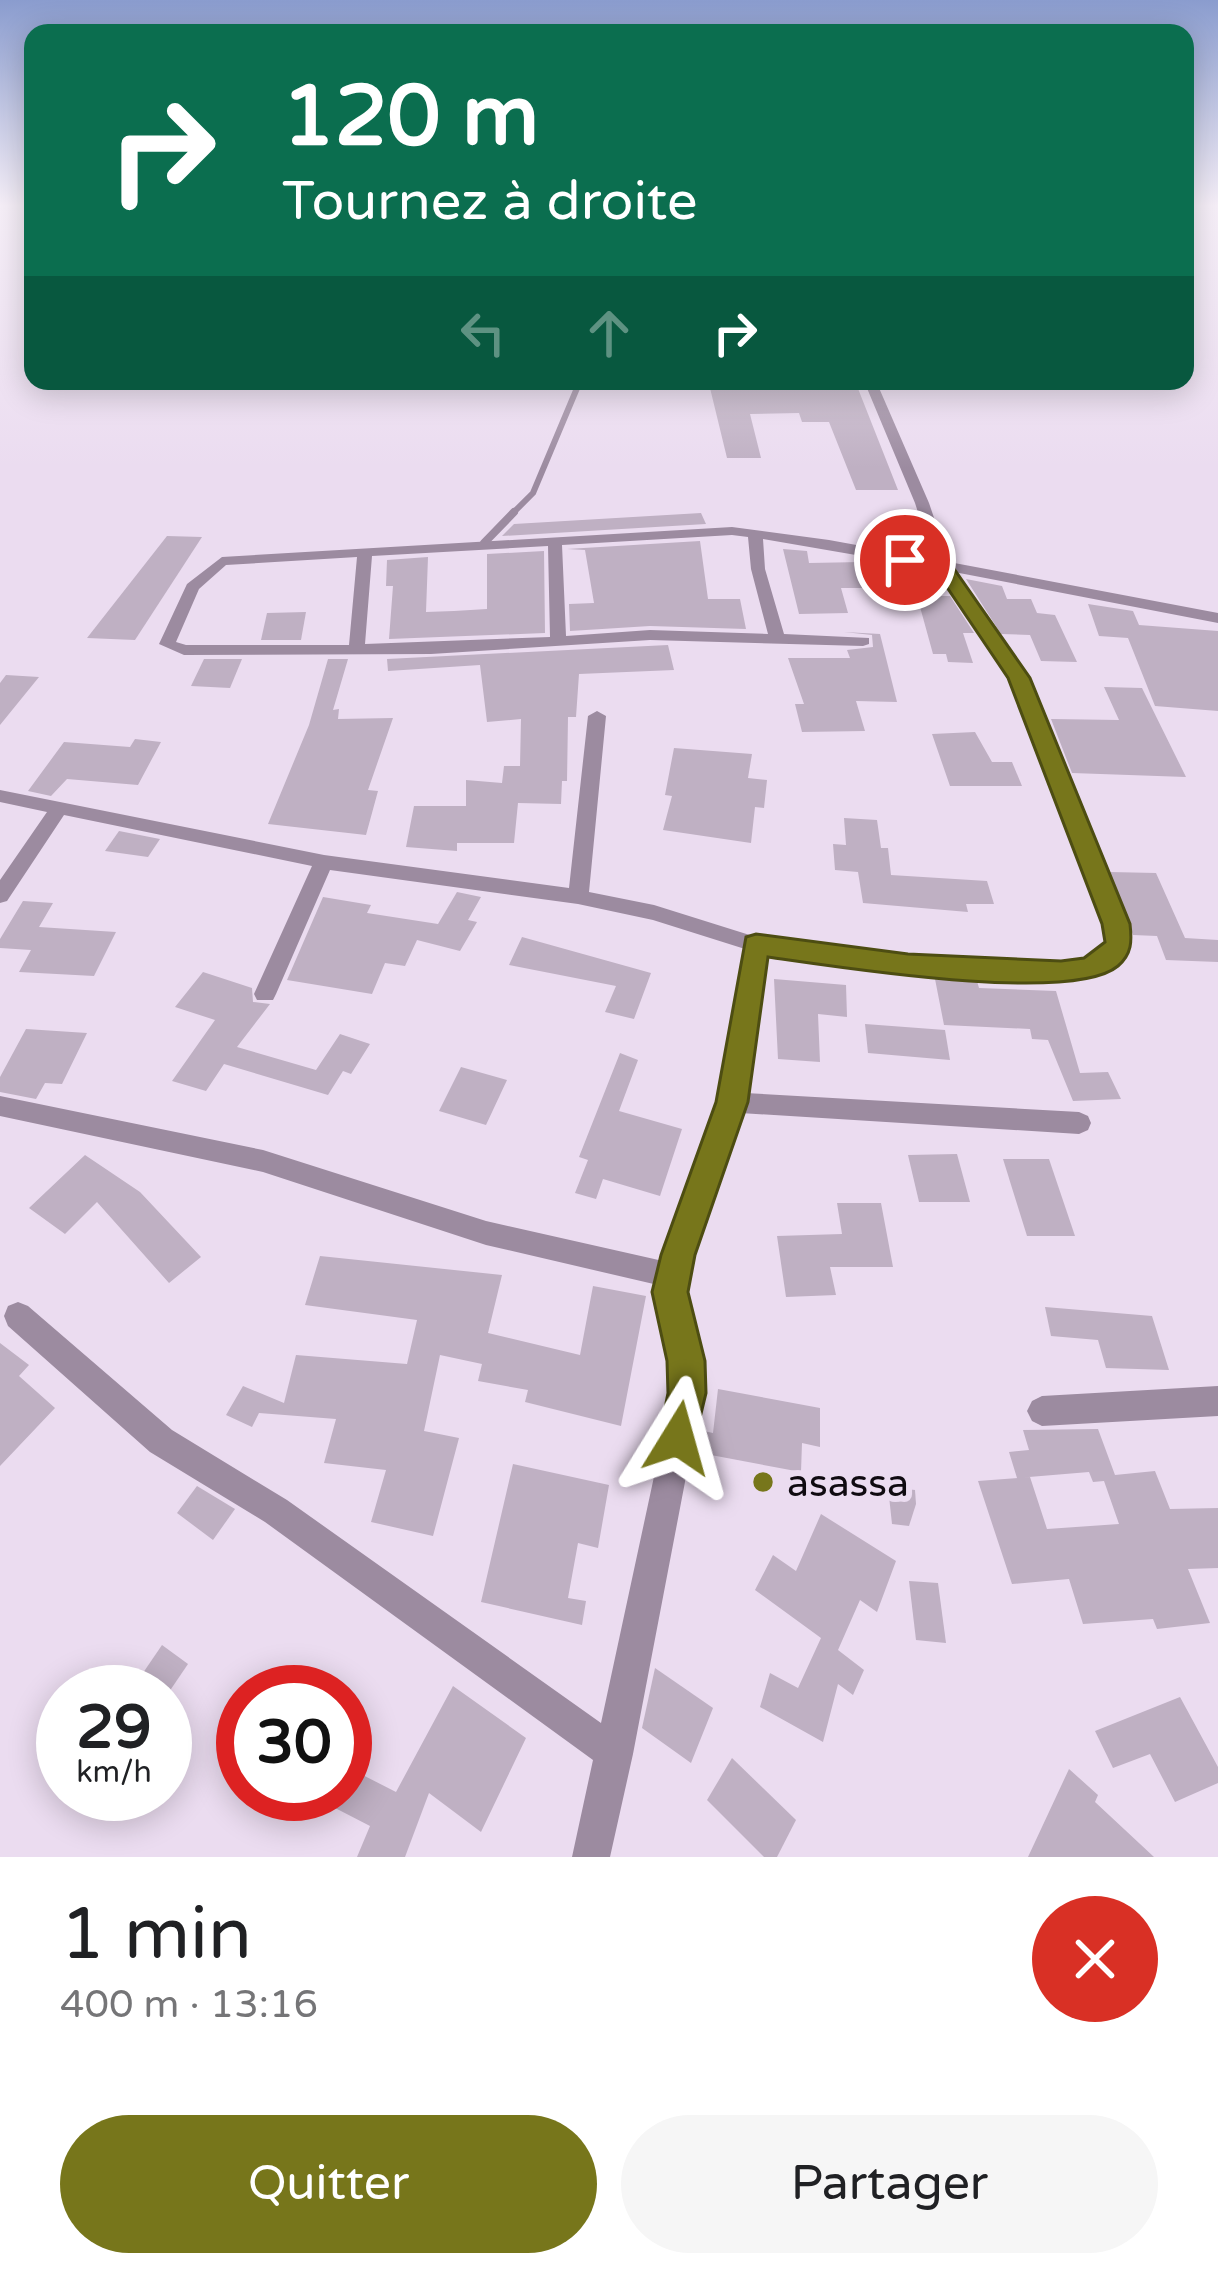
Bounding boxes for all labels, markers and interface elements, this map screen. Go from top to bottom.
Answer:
text: 120 m [282,67,539,168]
icon: right [84,72,240,228]
text: Tournez à droite [282,169,698,234]
icon: left [450,300,516,366]
icon: ahead [576,300,642,366]
icon: right [702,300,768,366]
pin [854,509,956,611]
icon: arrive [872,527,938,593]
position arrow [615,1375,741,1501]
place label: asassa [787,1460,909,1507]
marker: asassa [750,1469,776,1495]
speed limit sign: 30 [216,1665,372,1821]
text: 29 [76,1692,152,1764]
text: km/h [76,1754,152,1791]
text: 1 min [60,1892,252,1979]
button: close [1032,1896,1158,2022]
text: 400 m · 13:16 [60,1981,318,2028]
button: Quitter [60,2115,597,2253]
button: Partager [621,2115,1158,2253]

